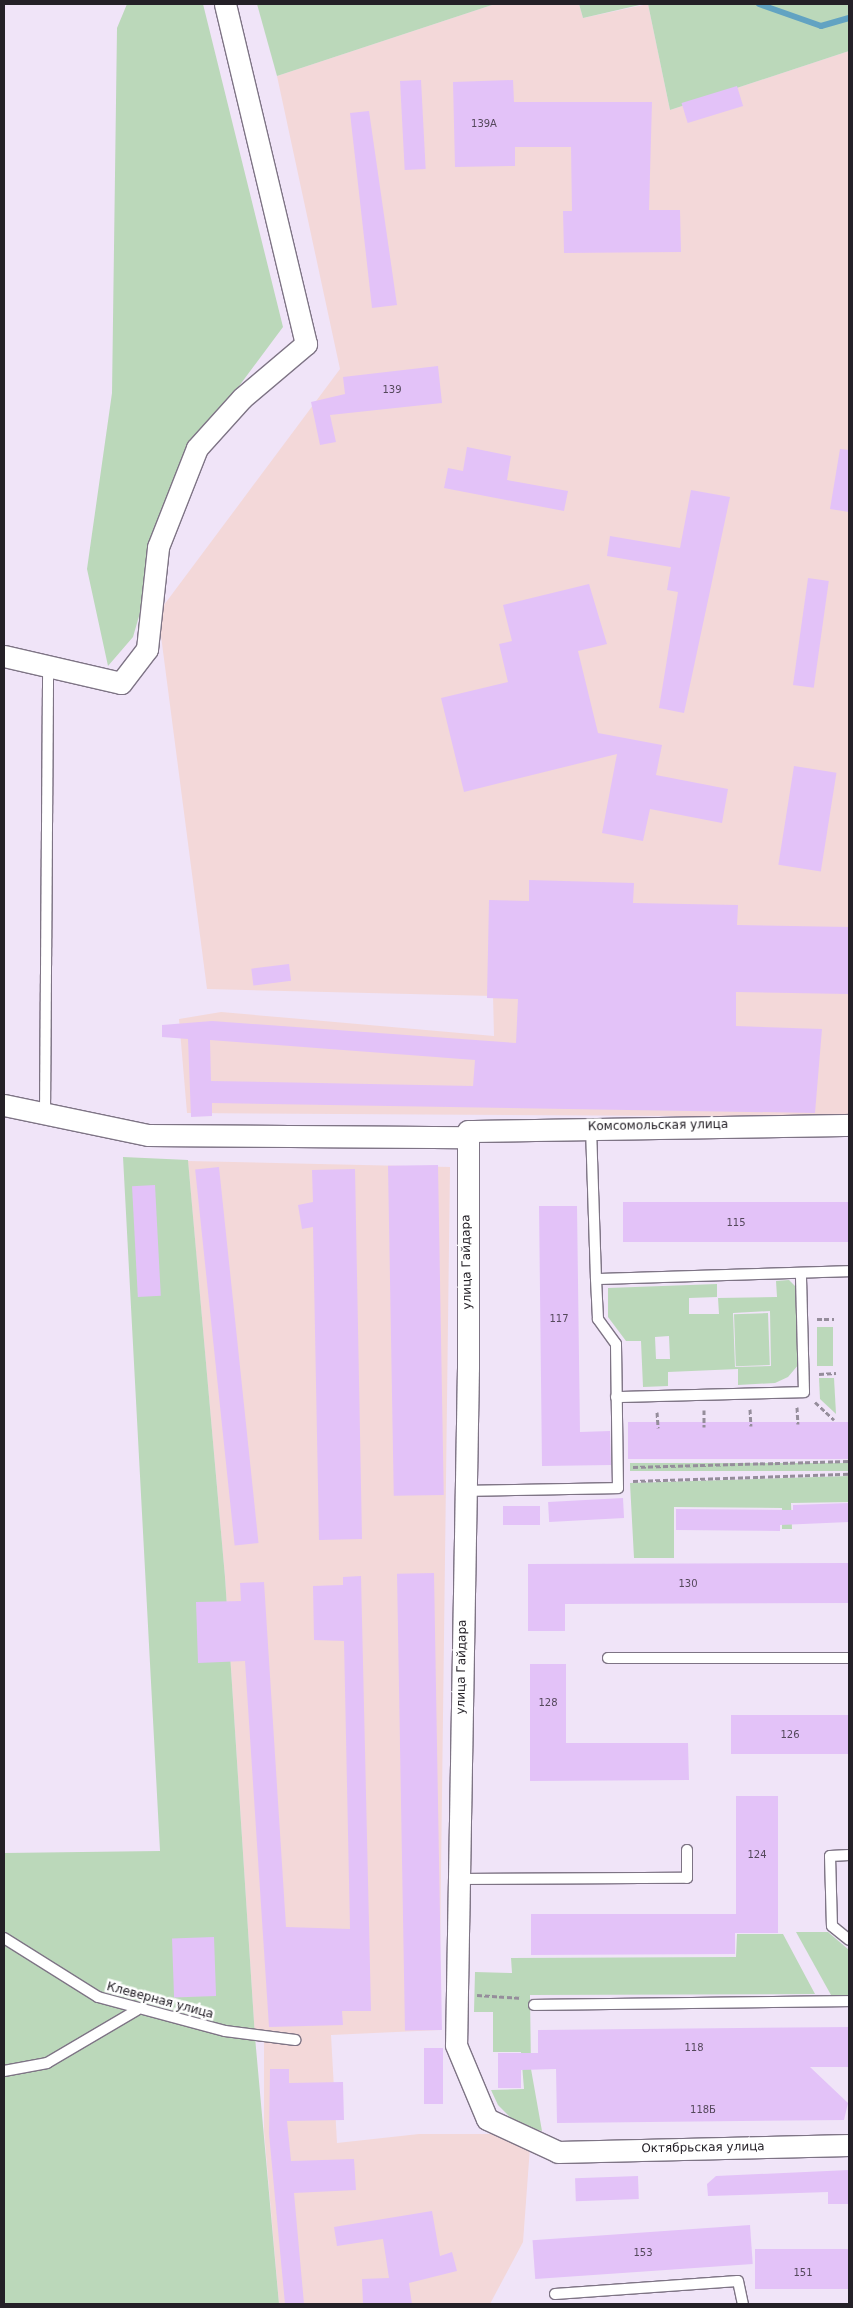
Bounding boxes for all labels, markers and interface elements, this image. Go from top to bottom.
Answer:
house number: 139А [471,118,497,130]
house number: 139 [382,384,402,396]
street label: Комсомольская улица [588,1118,728,1134]
street label: улица Гайдара [459,1214,475,1310]
house number: 115 [726,1217,746,1229]
house number: 117 [549,1313,569,1325]
house number: 130 [678,1578,698,1590]
street label: улица Гайдара [454,1619,470,1715]
house number: 128 [538,1697,558,1709]
house number: 126 [780,1729,800,1741]
house number: 124 [747,1849,767,1861]
street label: Клеверная улица [105,1980,215,2022]
house number: 118 [684,2042,704,2054]
house number: 118Б [690,2104,716,2116]
street label: Октябрьская улица [641,2140,765,2156]
house number: 153 [633,2247,653,2259]
house number: 151 [793,2267,813,2279]

